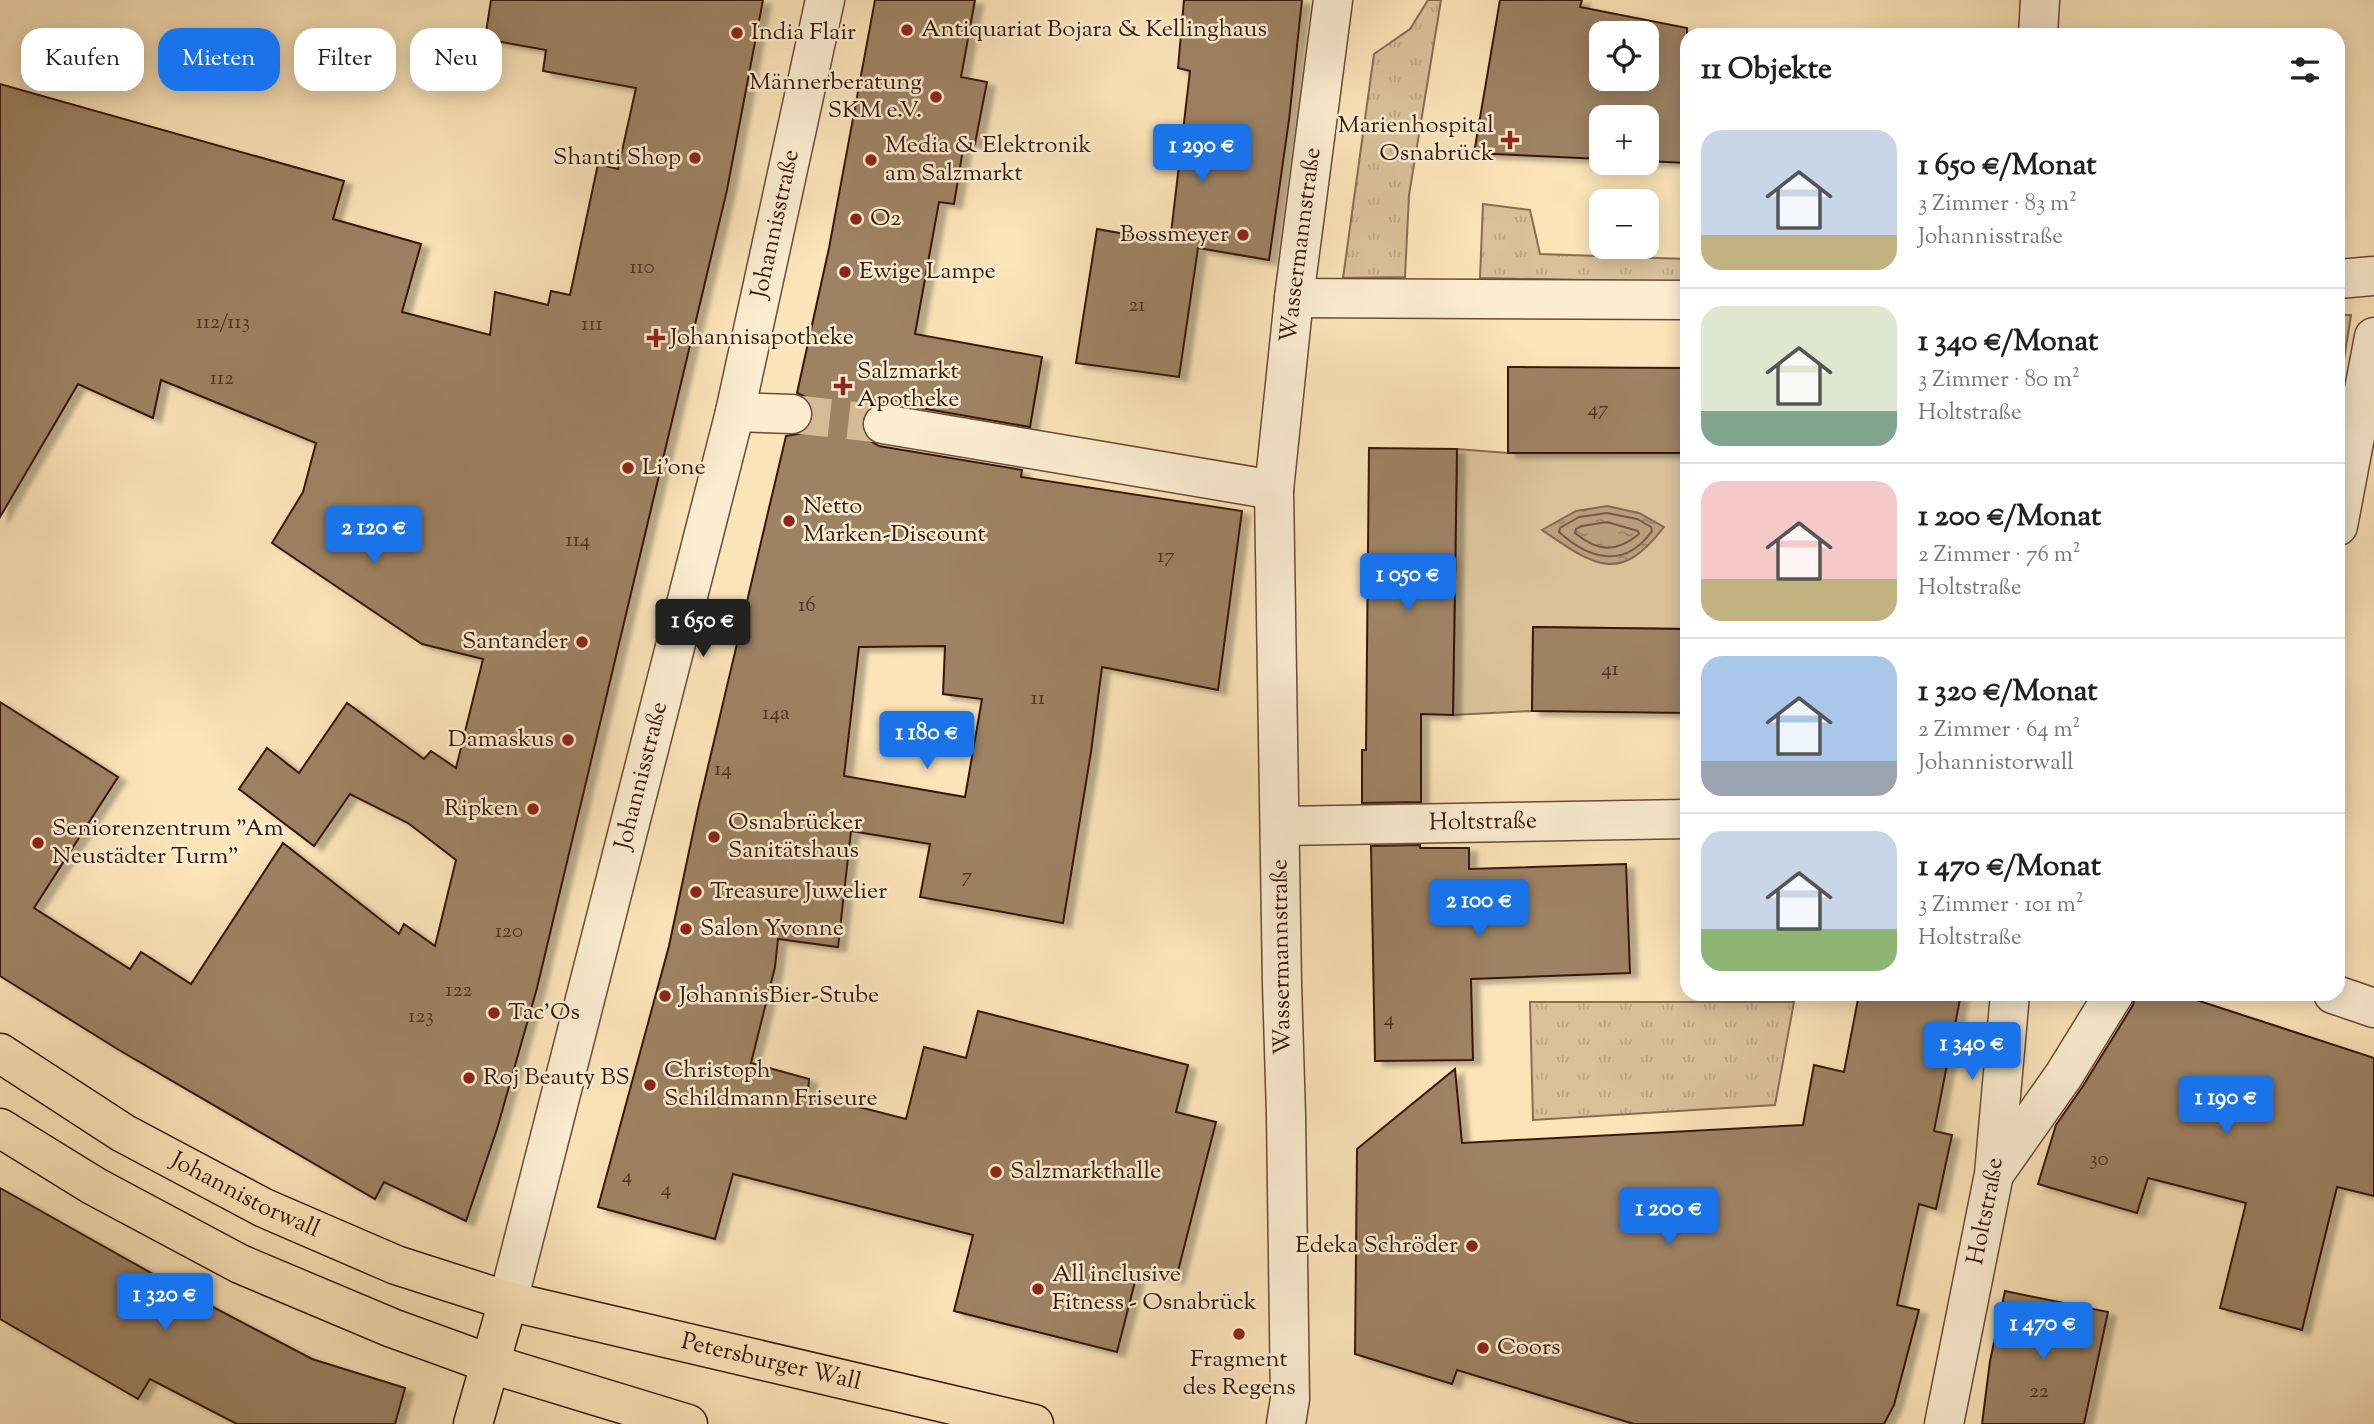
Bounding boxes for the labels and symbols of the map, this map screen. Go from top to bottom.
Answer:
place label: Antiquariat Bojara & Kellinghaus [921,13,1267,47]
place label: India Flair [751,16,856,50]
marker: Antiquariat Bojara & Kellinghaus [899,22,915,38]
marker: India Flair [729,25,745,41]
place label: Männerberatung SKM e.V. [749,66,922,128]
marker: Männerberatung SKM e.V. [928,89,944,105]
place label: Marienhospital Osnabrück [1338,109,1494,171]
pin: 1 290 € [1137,124,1267,184]
place label: Media & Elektronik am Salzmarkt [885,129,1092,191]
marker: Marienhospital Osnabrück [1500,130,1520,150]
place label: Shanti Shop [553,141,681,175]
street label: Wassermannstraße [1272,145,1331,344]
street label: Johannisstraße [743,146,809,303]
marker: Shanti Shop [687,150,703,166]
marker: Media & Elektronik am Salzmarkt [863,152,879,168]
place label: O2 [870,202,901,236]
marker: O2 [848,211,864,227]
place label: Bossmeyer [1120,218,1229,252]
marker: Bossmeyer [1235,227,1251,243]
house number: 110 [629,253,655,283]
place label: Ewige Lampe [859,255,996,289]
marker: Ewige Lampe [837,264,853,280]
house number: 21 [1129,291,1145,321]
house number: 112/113 [196,308,250,338]
house number: 111 [581,310,603,340]
place label: Johannisapotheke [668,321,854,355]
marker: Johannisapotheke [648,330,664,346]
place label: Salzmarkt Apotheke [857,355,960,417]
house number: 112 [210,364,234,394]
marker: Salzmarkt Apotheke [835,378,851,394]
house number: 47 [1587,395,1609,425]
place label: Li'one [642,451,706,485]
marker: Li'one [620,460,636,476]
place label: Netto Marken-Discount [803,490,986,552]
pin: 2 120 € [309,506,439,566]
marker: Netto Marken-Discount [781,513,797,529]
house number: 114 [566,526,590,556]
house number: 17 [1157,542,1175,572]
pin: 1 050 € [1343,554,1473,613]
house number: 16 [798,591,816,621]
pin: 1 650 € [638,600,768,659]
place label: Santander [462,625,568,659]
marker: Santander [574,634,590,650]
house number: 41 [1601,655,1619,685]
house number: 11 [1031,684,1045,714]
street label: Johannisstraße [606,698,677,855]
house number: 14a [762,699,790,729]
pin: 1 180 € [862,712,992,771]
place label: Damaskus [448,723,554,757]
marker: Damaskus [560,732,576,748]
house number: 14 [714,755,732,785]
place label: Ripken [444,792,519,826]
marker: Ripken [525,801,541,817]
street label: Holtstraße [1429,805,1537,840]
place label: Osnabrücker Sanitätshaus [728,806,862,868]
place label: Seniorenzentrum "Am Neustädter Turm" [52,812,284,874]
marker: Osnabrücker Sanitätshaus [706,829,722,845]
marker: Seniorenzentrum "Am Neustädter Turm" [30,835,46,851]
street label: Wassermannstraße [1263,859,1301,1055]
house number: 7 [962,862,973,892]
place label: Treasure Juwelier [710,875,887,909]
pin: 2 100 € [1414,880,1544,939]
marker: Treasure Juwelier [688,884,704,900]
place label: Salon Yvonne [700,912,844,946]
house number: 120 [495,917,523,947]
marker: Salon Yvonne [678,921,694,937]
house number: 122 [446,976,473,1006]
place label: JohannisBier-Stube [677,979,879,1013]
marker: JohannisBier-Stube [657,988,673,1004]
place label: Tac'Os [508,996,580,1030]
house number: 123 [408,1002,434,1032]
marker: Tac'Os [486,1005,502,1021]
house number: 4 [1384,1005,1394,1035]
pin: 1 340 € [1907,1023,2037,1082]
place label: Christoph Schildmann Friseure [664,1054,878,1116]
place label: Roj Beauty BS [483,1061,630,1095]
marker: Roj Beauty BS [461,1070,477,1086]
pin: 1 190 € [2161,1076,2291,1136]
marker: Christoph Schildmann Friseure [642,1077,658,1093]
street label: Johannistorwall [163,1143,325,1247]
house number: 30 [2089,1145,2109,1175]
place label: Salzmarkthalle [1010,1155,1161,1189]
street label: Holtstraße [1959,1156,2012,1268]
house number: 4 [622,1162,632,1192]
marker: Salzmarkthalle [988,1164,1004,1180]
house number: 4 [661,1175,671,1205]
pin: 1 200 € [1604,1188,1734,1247]
place label: Edeka Schröder [1295,1229,1458,1263]
marker: Edeka Schröder [1464,1238,1480,1254]
place label: All inclusive Fitness - Osnabrück [1052,1258,1257,1320]
pin: 1 320 € [100,1274,230,1333]
marker: All inclusive Fitness - Osnabrück [1030,1281,1046,1297]
pin: 1 470 € [1978,1302,2108,1362]
street label: Petersburger Wall [678,1325,865,1400]
marker: Fragment des Regens [1231,1326,1247,1342]
place label: Coors [1497,1331,1560,1365]
marker: Coors [1475,1340,1491,1356]
place label: Fragment des Regens [1182,1343,1296,1405]
house number: 22 [2029,1377,2049,1407]

